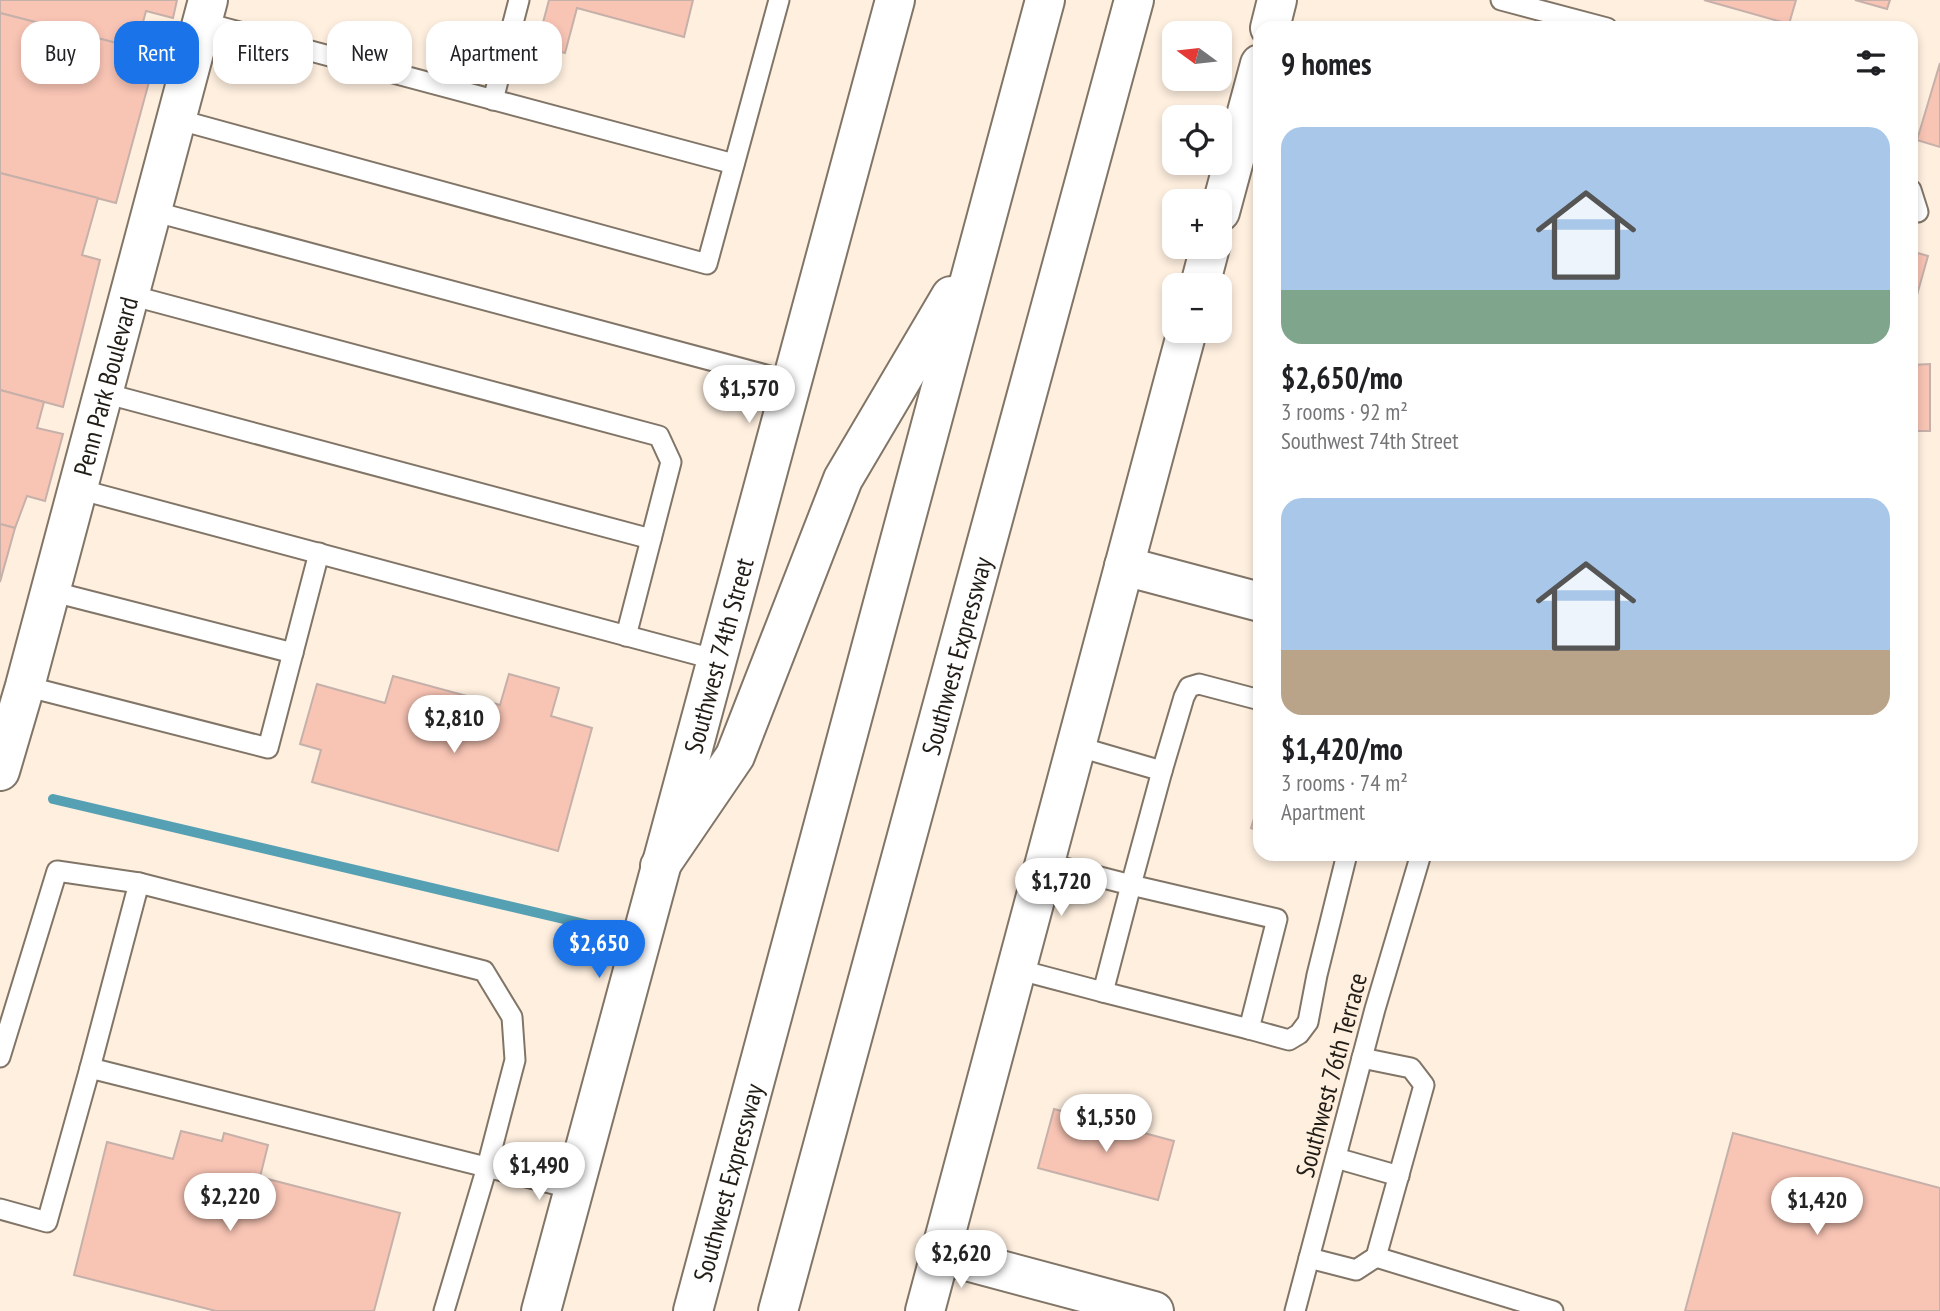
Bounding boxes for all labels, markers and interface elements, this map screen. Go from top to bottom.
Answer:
chip: Buy [21,21,100,84]
chip: Rent [114,21,199,84]
chip: Filters [213,21,313,84]
chip: New [327,21,412,84]
chip: Apartment [426,21,562,84]
north arrow [1162,21,1232,91]
map controls [1162,21,1232,343]
text: 9 homes [1281,44,1372,83]
icon: filters [1852,44,1890,82]
button: locate [1162,105,1232,175]
icon: home [1523,172,1649,298]
button: + [1162,189,1232,259]
button: − [1162,273,1232,343]
street label: Penn Park Boulevard [65,293,145,479]
text: $2,650/mo [1281,358,1403,397]
pin: $1,570 [692,366,806,425]
text: $1,570 [719,373,779,402]
text: 3 rooms · 92 m² [1281,397,1408,426]
text: Southwest 74th Street [1281,426,1459,455]
icon: home [1523,543,1649,669]
street label: Southwest Expressway [913,553,999,758]
street label: Southwest 74th Street [676,554,760,757]
pin: $2,810 [397,696,511,755]
text: $2,810 [424,703,484,732]
text: $1,420/mo [1281,729,1403,768]
text: 3 rooms · 74 m² [1281,768,1408,797]
text: Apartment [1281,797,1365,826]
pin: $1,720 [1004,858,1118,918]
text: $1,720 [1031,866,1091,895]
pin: $2,650 [542,920,656,980]
text: $2,650 [569,928,629,957]
street label: Southwest 76th Terrace [1288,969,1374,1181]
street label: Southwest Expressway [685,1080,770,1285]
pin: $1,550 [1049,1094,1163,1154]
text: $1,550 [1076,1102,1136,1131]
pin: $1,490 [482,1142,596,1202]
text: $1,490 [509,1150,569,1179]
pin: $2,220 [173,1174,287,1233]
pin: $1,420 [1760,1178,1874,1237]
text: $2,220 [200,1181,260,1210]
text: $1,420 [1787,1185,1847,1214]
pin: $2,620 [904,1230,1018,1290]
text: $2,620 [931,1238,991,1267]

